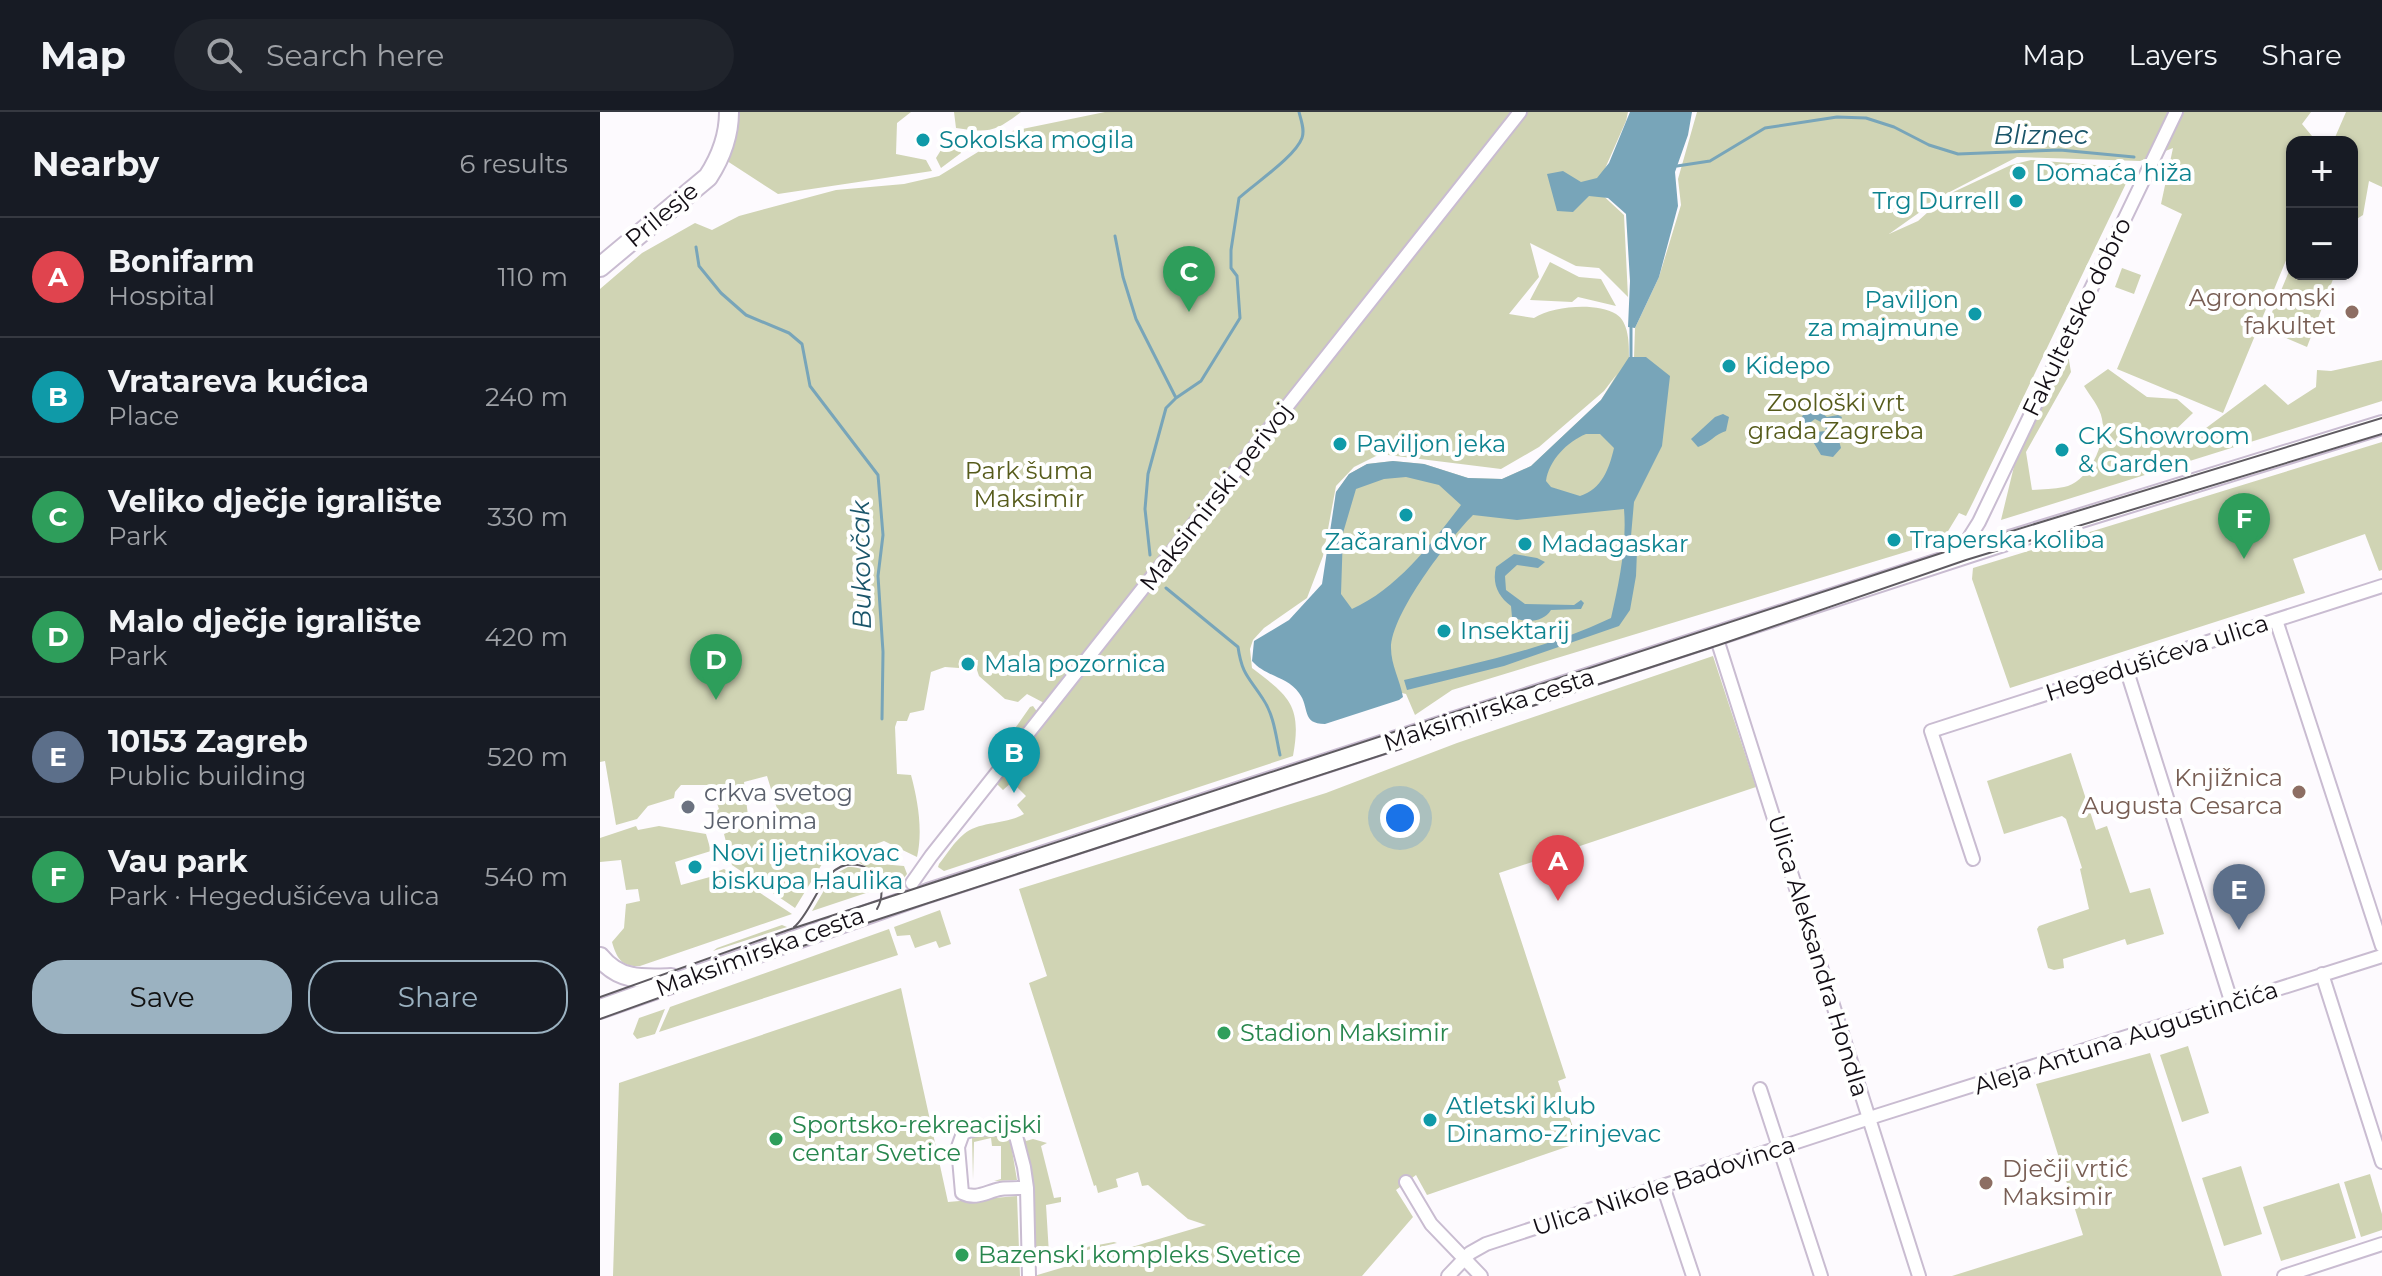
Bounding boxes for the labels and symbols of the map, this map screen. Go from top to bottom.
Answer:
water label: Bliznec [1994,119,2089,151]
place label: Sokolska mogila [939,125,1134,154]
marker: Sokolska mogila [914,131,932,149]
place label: Domaća hiža [2035,158,2193,187]
marker: Domaća hiža [2010,164,2028,182]
street label: Prilesje [619,176,704,253]
place label: Trg Durrell [1872,186,2000,215]
marker: Trg Durrell [2007,192,2025,210]
street label: Fakultetsko dobro [2016,213,2137,421]
pin: C [1163,246,1215,312]
place label: Agronomski fakultet [2189,283,2336,340]
place label: Paviljon za majmune [1808,285,1959,342]
marker: Agronomski fakultet [2343,303,2361,321]
marker: Paviljon za majmune [1966,305,1984,323]
place label: Kidepo [1745,351,1831,380]
marker: Kidepo [1720,357,1738,375]
park label: Zoološki vrt grada Zagreba [1748,388,1924,445]
street label: Maksimirski perivoj [1133,397,1298,596]
place label: CK Showroom & Garden [2078,421,2250,478]
place label: Paviljon jeka [1356,429,1506,458]
marker: Paviljon jeka [1331,435,1349,453]
marker: CK Showroom & Garden [2053,441,2071,459]
park label: Park šuma Maksimir [965,456,1093,513]
pin: F [2218,493,2270,559]
water label: Bukovčak [844,499,878,630]
marker: Začarani dvor [1397,506,1415,524]
place label: Traperska koliba [1910,525,2105,554]
place label: Začarani dvor [1325,527,1487,556]
place label: Madagaskar [1541,529,1689,558]
marker: Traperska koliba [1885,531,1903,549]
marker: Madagaskar [1516,535,1534,553]
street label: Hegedušićeva ulica [2042,608,2272,707]
place label: Insektarij [1460,616,1570,645]
marker: Insektarij [1435,622,1453,640]
pin: D [690,634,742,700]
place label: Mala pozornica [984,649,1166,678]
marker: Mala pozornica [959,655,977,673]
street label: Maksimirska cesta [1380,662,1598,757]
pin: B [988,727,1040,793]
place label: Knjižnica Augusta Cesarca [2082,763,2283,820]
place label: crkva svetog Jeronima [703,778,853,835]
marker: Knjižnica Augusta Cesarca [2290,783,2308,801]
marker: crkva svetog Jeronima [679,798,697,816]
your location [1380,798,1420,838]
street label: Ulica Aleksandra Hondla [1762,811,1875,1100]
pin: A [1532,835,1584,901]
place label: Novi ljetnikovac biskupa Haulika [711,838,903,895]
marker: Novi ljetnikovac biskupa Haulika [686,858,704,876]
pin: E [2213,864,2265,930]
street label: Maksimirska cesta [652,900,868,1003]
street label: Aleja Antuna Augustinčića [1970,975,2282,1100]
place label: Stadion Maksimir [1240,1018,1449,1047]
marker: Stadion Maksimir [1215,1024,1233,1042]
place label: Atletski klub Dinamo-Zrinjevac [1446,1091,1661,1148]
place label: Sportsko-rekreacijski centar Svetice [792,1110,1042,1167]
marker: Atletski klub Dinamo-Zrinjevac [1421,1111,1439,1129]
street label: Ulica Nikole Badovinca [1529,1129,1799,1242]
marker: Sportsko-rekreacijski centar Svetice [767,1130,785,1148]
place label: Dječji vrtić Maksimir [2002,1154,2128,1211]
marker: Dječji vrtić Maksimir [1977,1174,1995,1192]
place label: Bazenski kompleks Svetice [978,1240,1301,1269]
marker: Bazenski kompleks Svetice [953,1246,971,1264]

